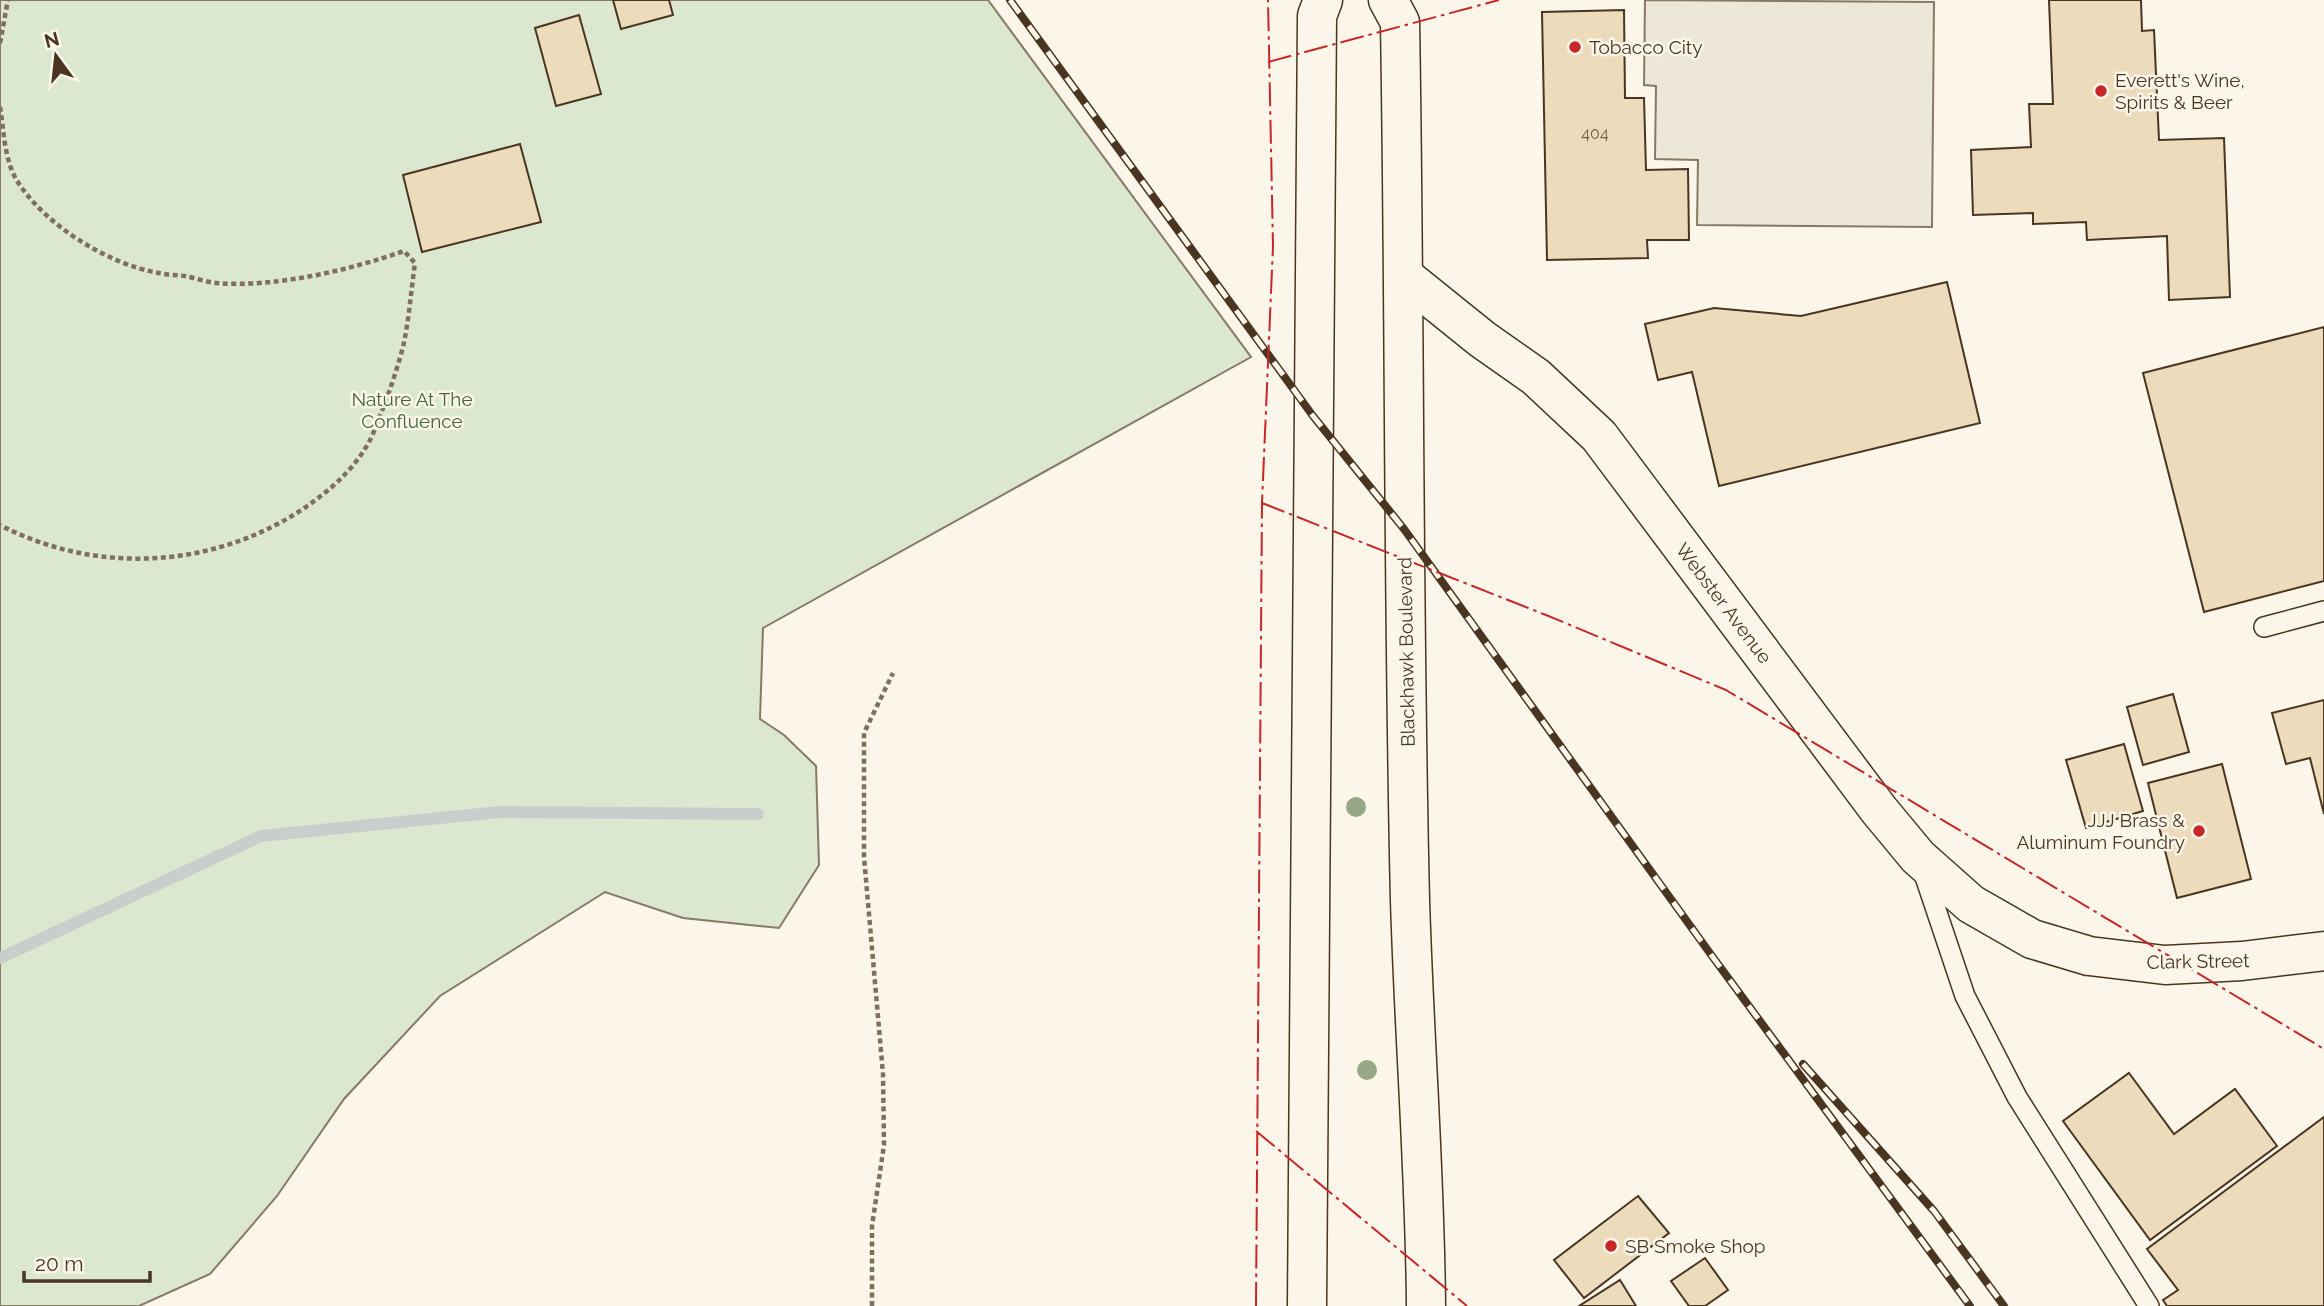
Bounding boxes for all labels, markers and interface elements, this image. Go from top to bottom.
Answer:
north arrow [21,21,91,91]
text: N [42,27,61,52]
place label: Tobacco City [1589,36,1703,58]
marker: Tobacco City [1567,39,1583,55]
place label: Everett's Wine, Spirits & Beer [2115,69,2245,113]
marker: Everett's Wine, Spirits & Beer [2093,83,2109,99]
house number: 404 [1581,124,1609,143]
park label: Nature At The Confluence [351,388,473,432]
street label: Webster Avenue [1672,538,1776,668]
street label: Blackhawk Boulevard [1393,557,1419,747]
place label: JJJ Brass & Aluminum Foundry [2016,809,2185,853]
marker: JJJ Brass & Aluminum Foundry [2191,823,2207,839]
street label: Clark Street [2146,949,2250,973]
place label: SB Smoke Shop [1625,1235,1766,1257]
marker: SB Smoke Shop [1603,1238,1619,1254]
scale bar [24,1240,150,1284]
text: 20 m [35,1251,83,1276]

